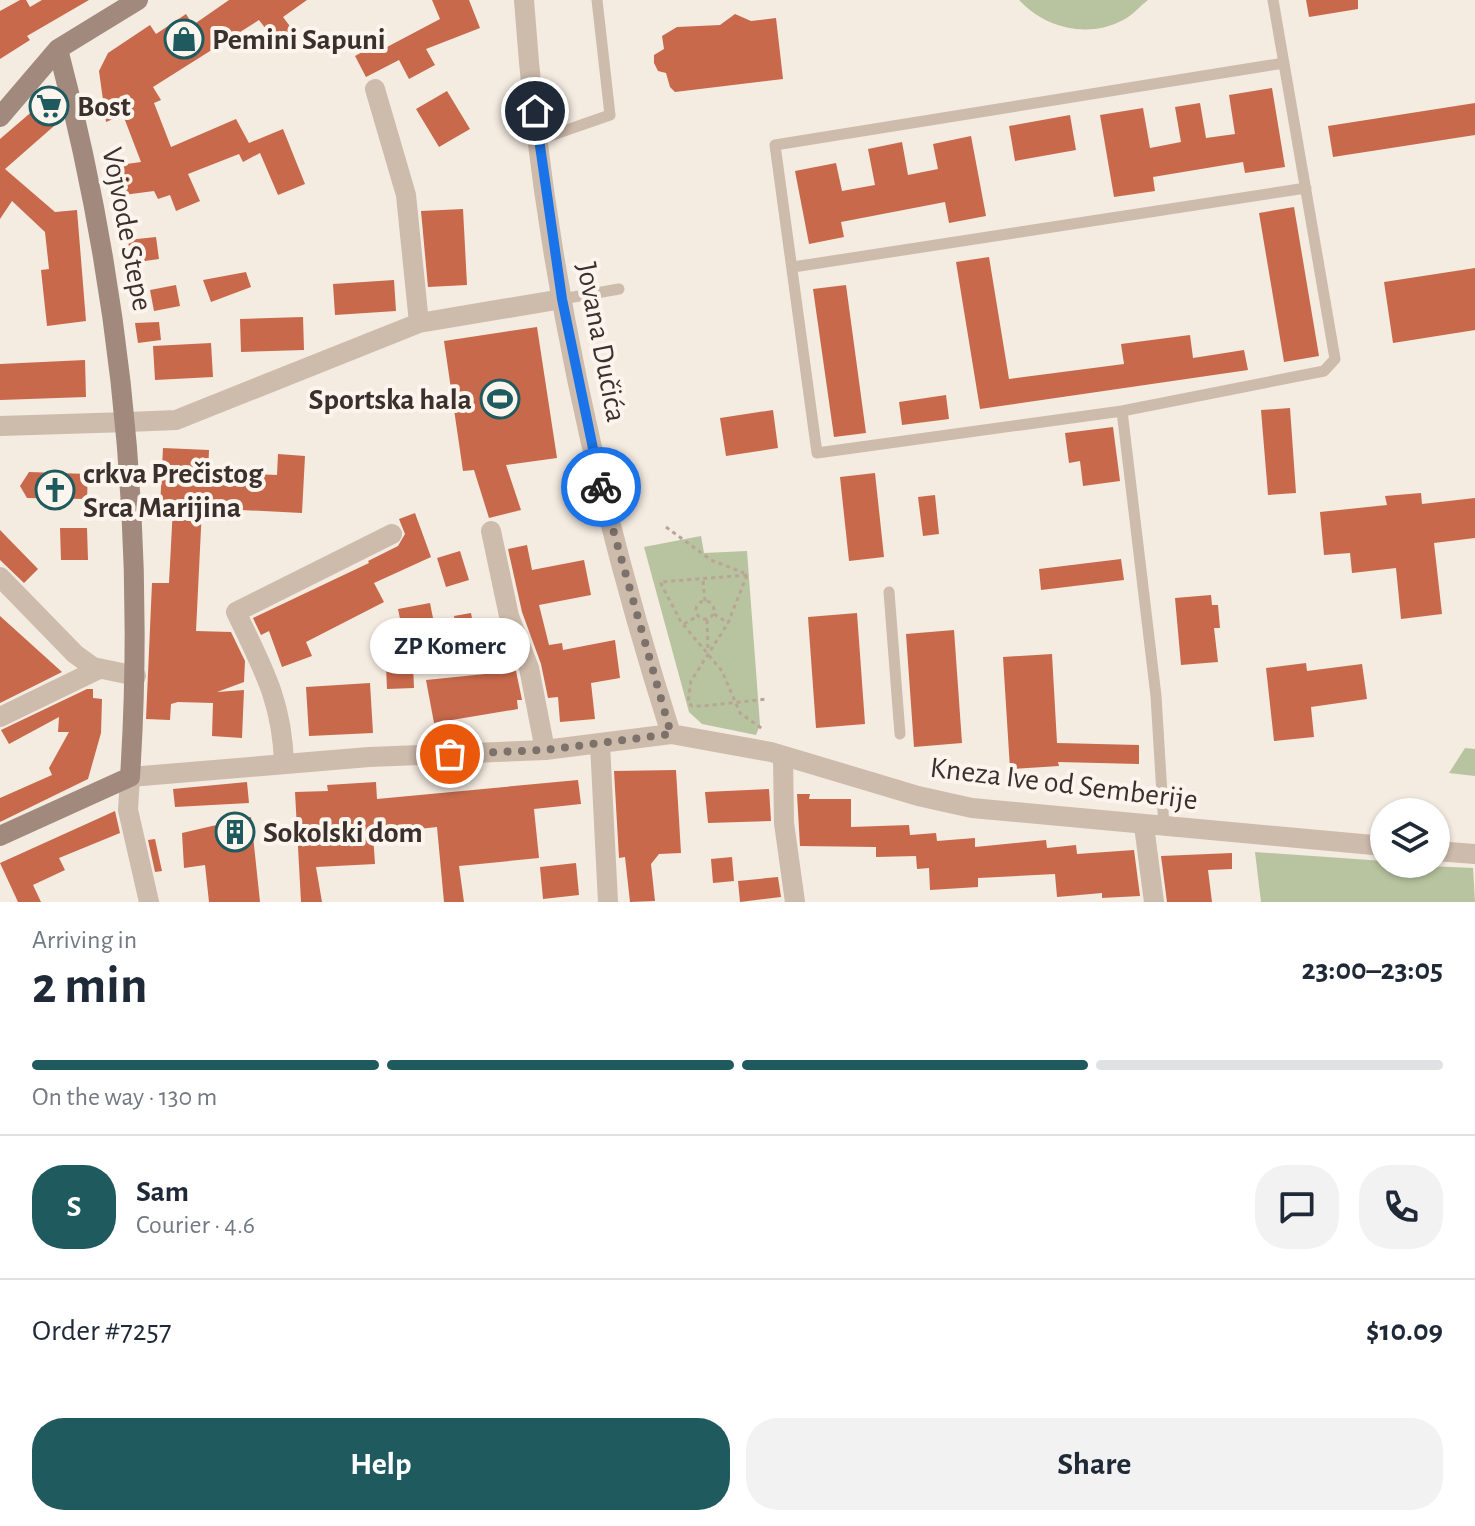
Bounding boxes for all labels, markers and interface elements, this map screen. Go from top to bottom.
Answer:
shop icon: Pemini Sapuni [163,18,205,60]
place label: Pemini Sapuni [212,25,386,55]
pin [501,77,569,145]
supermarket icon: Bost [28,85,70,127]
icon: home [513,89,557,133]
place label: Bost [77,92,131,122]
street label: Vojvode Stepe [96,145,158,313]
street label: Jovana Dučića [571,260,631,424]
sports icon: Sportska hala [479,378,521,420]
place label: Sportska hala [309,385,472,415]
courier [561,447,641,527]
place label: crkva Prečistog Srca Marijina [83,459,264,523]
icon: bike [579,465,623,509]
church icon: crkva Prečistog Srca Marijina [34,469,76,511]
callout: ZP Komerc [370,618,530,674]
text: ZP Komerc [394,633,506,659]
pin [416,720,484,788]
icon: bag [428,732,472,776]
street label: Kneza Ive od Semberije [928,753,1199,815]
map controls [1370,798,1450,878]
button: layers [1370,798,1450,878]
building icon: Sokolski dom [214,811,256,853]
place label: Sokolski dom [263,818,423,848]
text: Arriving in [32,927,137,953]
text: 23:00–23:05 [1301,955,1443,985]
text: 2 min [32,960,147,1012]
text: On the way · 130 m [32,1084,217,1110]
button: chat [1255,1165,1339,1249]
button: phone [1359,1165,1443,1249]
text: Sam [136,1177,189,1207]
text: S [67,1192,81,1222]
text: Courier · 4.6 [136,1212,255,1238]
text: Order #7257 [32,1316,171,1346]
text: $10.09 [1366,1316,1443,1346]
button: Help [32,1418,730,1510]
button: Share [746,1418,1443,1510]

